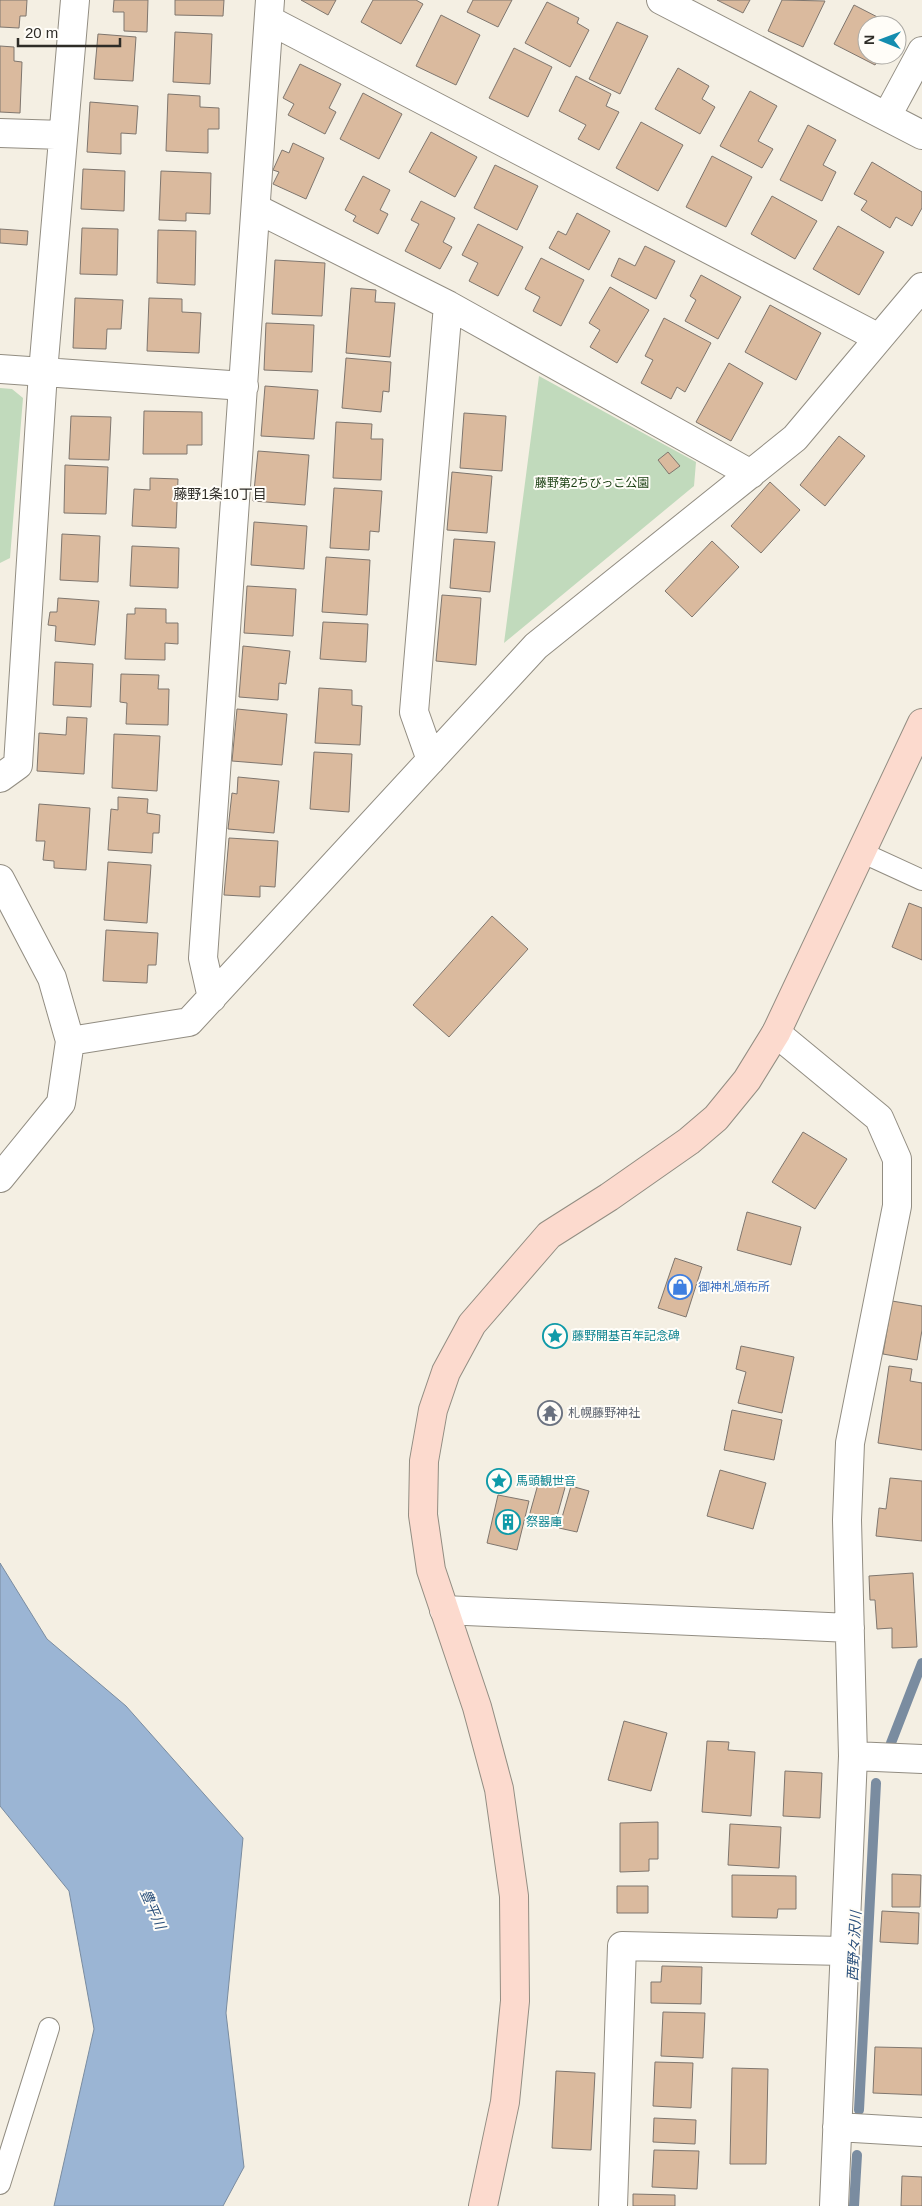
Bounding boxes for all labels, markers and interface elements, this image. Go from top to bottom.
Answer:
scale bar [18,15,120,47]
north arrow [857,15,907,65]
text: 20 m [25,24,58,41]
text: N [861,35,877,45]
park label: 藤野第2ちびっこ公園 [535,476,649,490]
district label: 藤野1条10丁目 [173,486,267,502]
shop icon: 御神札頒布所 [667,1274,693,1300]
place label: 御神札頒布所 [698,1280,770,1294]
place icon: 藤野開基百年記念碑 [542,1323,568,1349]
place label: 藤野開基百年記念碑 [572,1329,680,1343]
temple icon: 札幌藤野神社 [537,1400,563,1426]
place label: 札幌藤野神社 [568,1406,640,1420]
place icon: 馬頭観世音 [486,1468,512,1494]
place label: 馬頭観世音 [516,1474,576,1488]
building icon: 祭器庫 [495,1509,521,1535]
place label: 祭器庫 [526,1515,562,1529]
water label: 豊平川 [137,1887,170,1933]
water label: 西野々沢川 [844,1909,864,1981]

